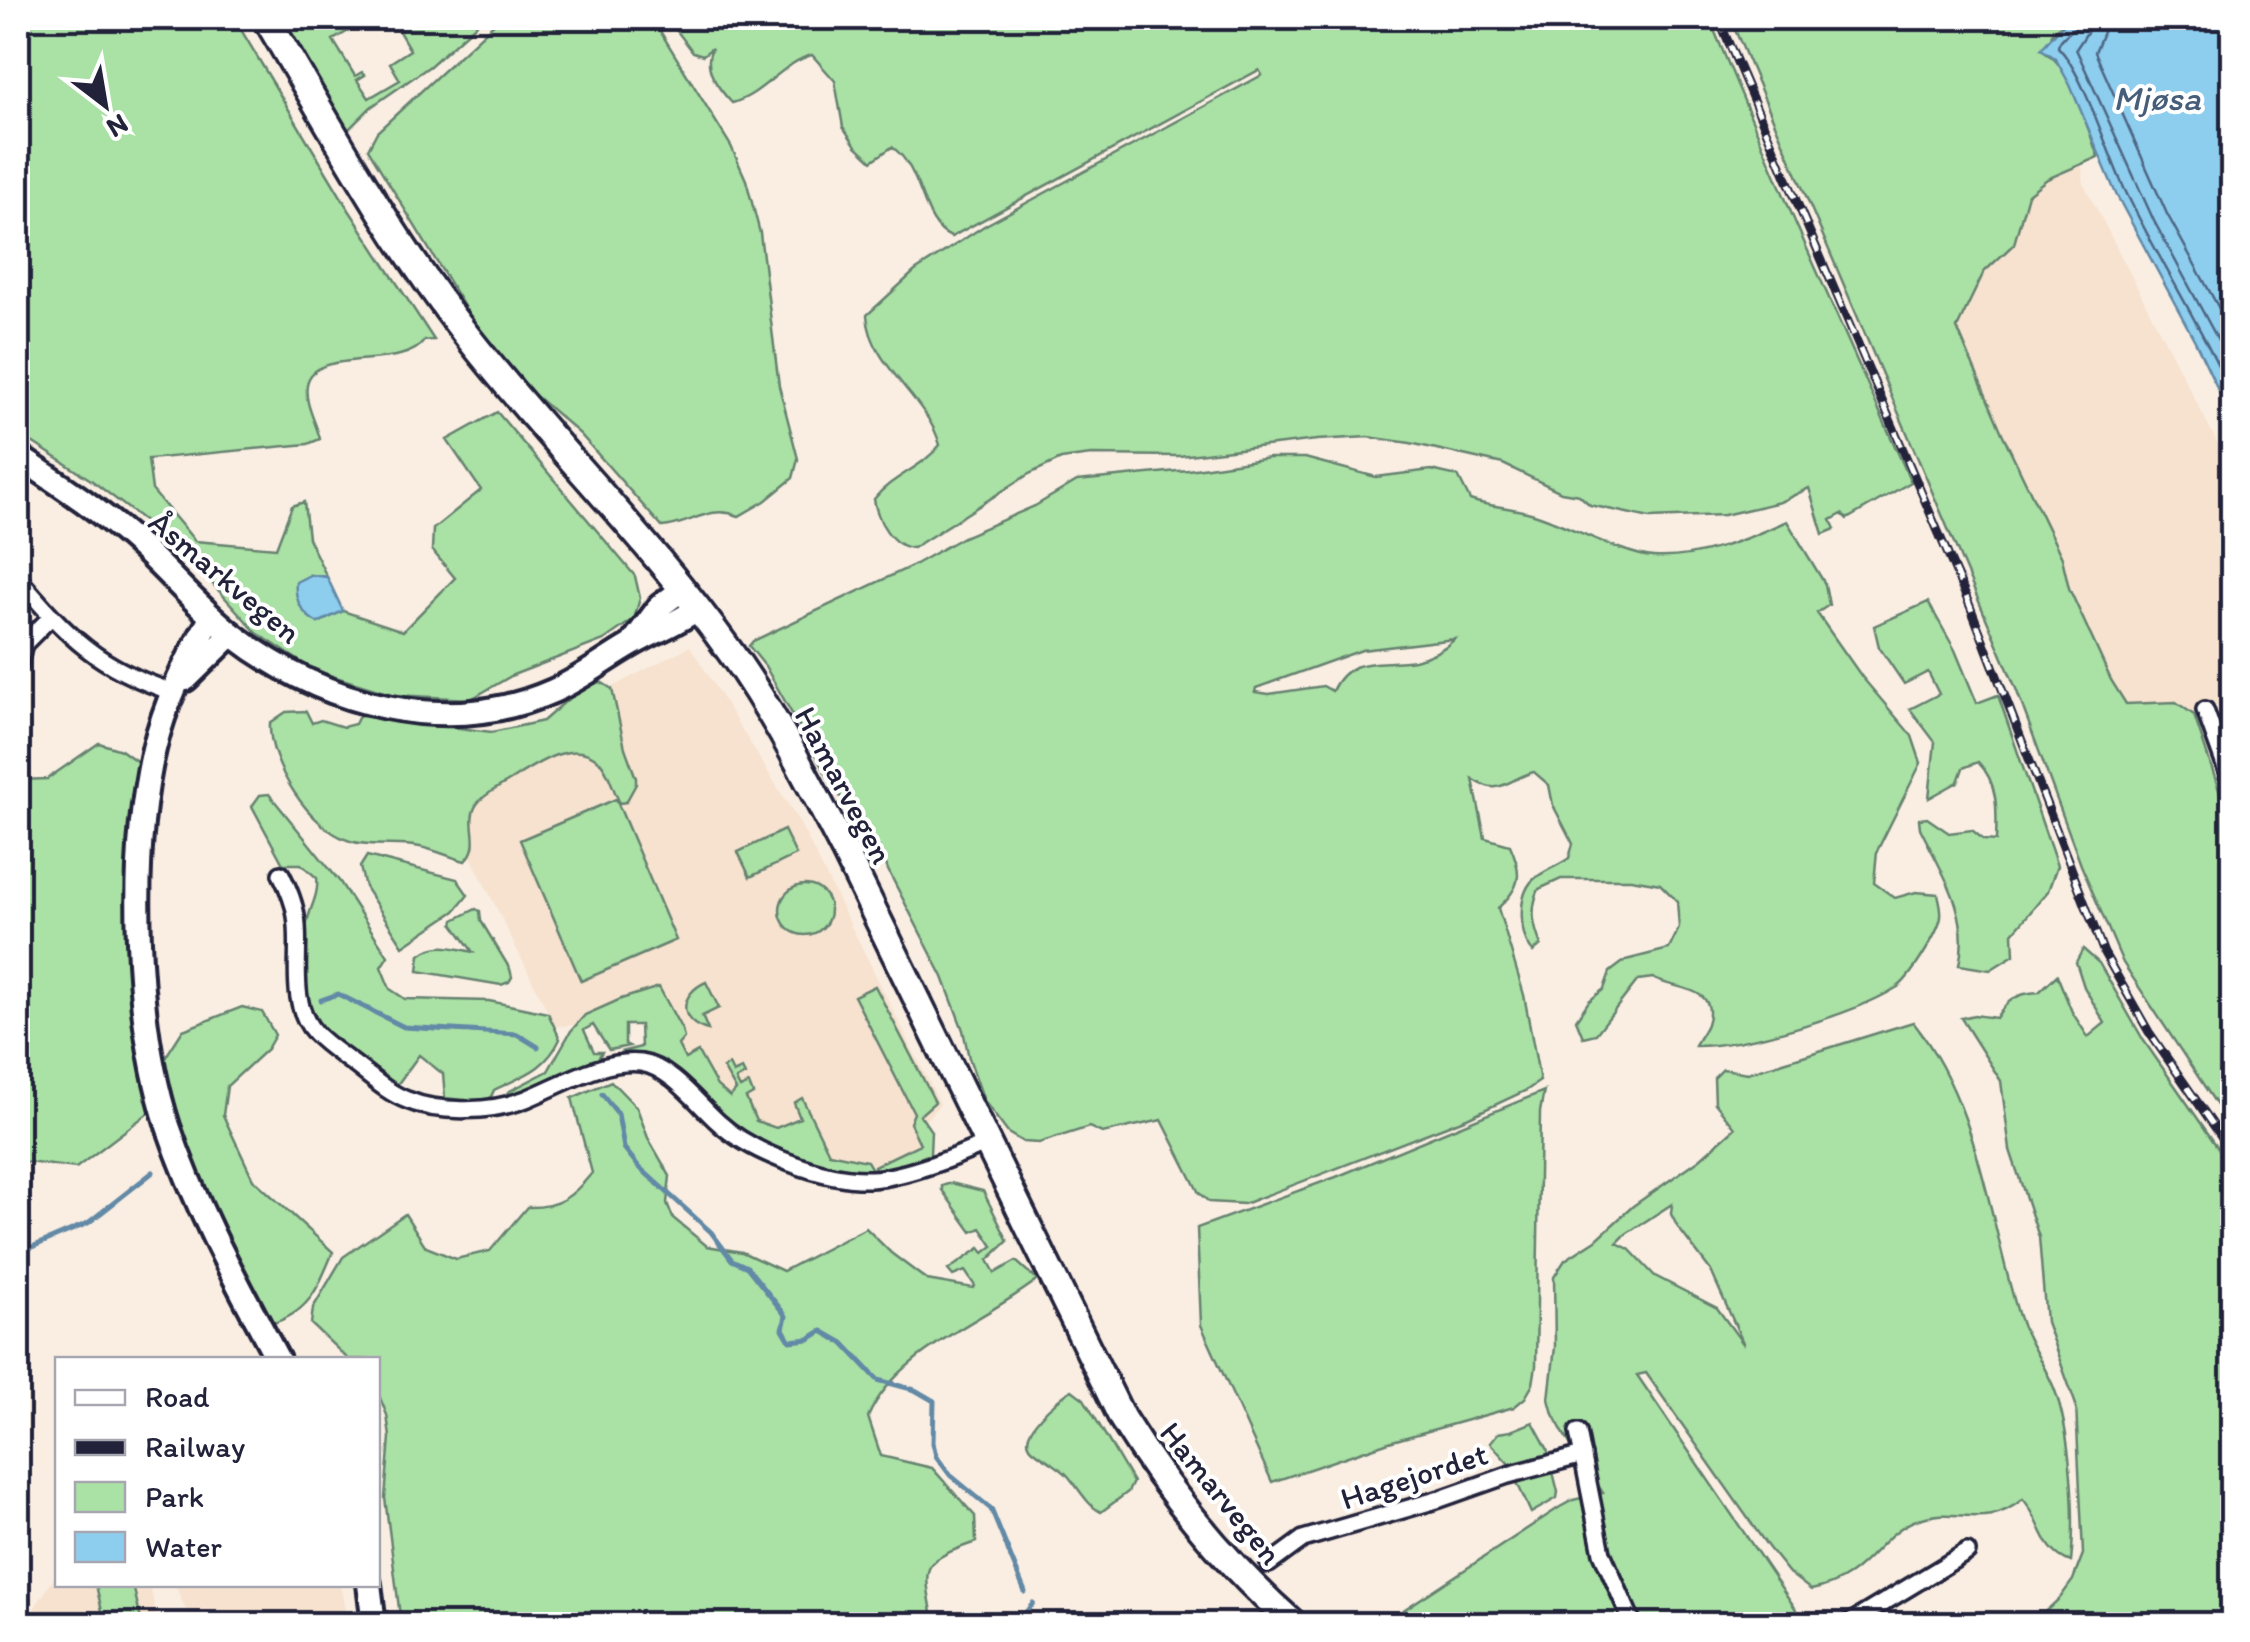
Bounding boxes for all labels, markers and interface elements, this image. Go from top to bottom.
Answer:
north arrow [55,55,155,155]
water label: Mjøsa [2113,77,2202,119]
text: N [101,107,135,146]
street label: Åsmarkvegen [141,503,309,651]
street label: Hamarvegen [787,700,901,870]
legend [55,1357,380,1587]
text: Road [145,1378,210,1415]
street label: Hamarvegen [1152,1414,1290,1572]
text: Railway [145,1428,245,1465]
street label: Hagejordet [1336,1434,1492,1518]
text: Park [145,1478,204,1515]
text: Water [145,1528,223,1565]

